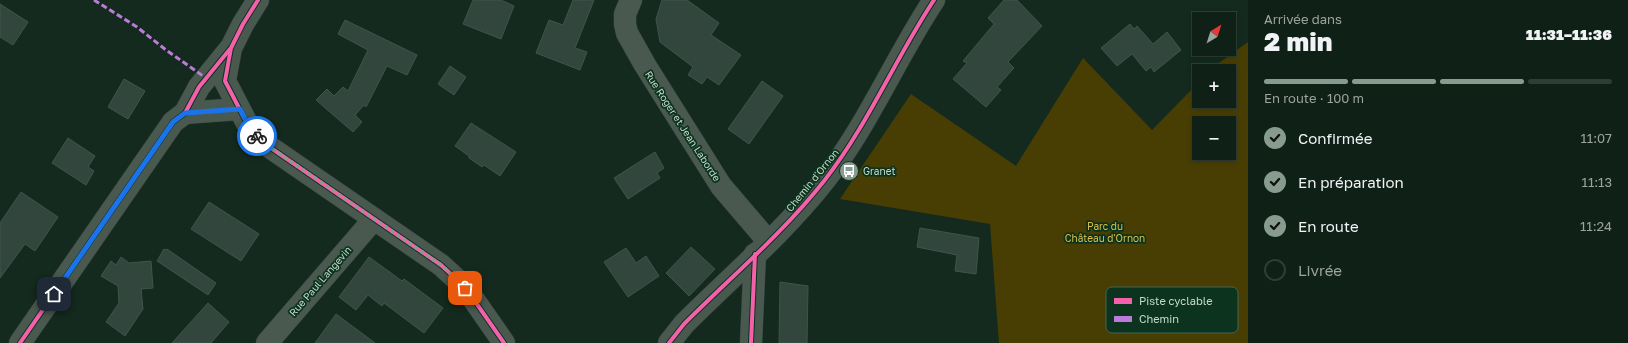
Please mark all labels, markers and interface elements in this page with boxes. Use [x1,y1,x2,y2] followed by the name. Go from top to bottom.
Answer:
[1264,11,1342,27] text: Arrivée dans
[1192,12,1236,56] north arrow
[1192,12,1236,160] map controls
[1526,25,1612,43] text: 11:31–11:36
[1264,26,1332,57] text: 2 min
[1192,64,1236,108] button: +
[643,69,723,184] street label: Rue Roger et Jean Laborde
[1264,90,1364,106] text: En route · 100 m
[237,116,277,156] courier
[1192,116,1236,160] button: −
[246,125,268,147] icon: bike
[1264,127,1286,149] icon: check
[1298,129,1372,147] text: Confirmée
[1581,130,1612,146] text: 11:07
[783,146,841,214] street label: Chemin d'Ornon
[838,160,860,182] bus stop icon: Granet
[863,165,895,177] place label: Granet
[1264,171,1286,193] icon: check
[1298,173,1404,191] text: En préparation
[1582,174,1612,190] text: 11:13
[1264,215,1286,237] icon: check
[1298,217,1359,235] text: En route
[1580,218,1612,234] text: 11:24
[1065,220,1145,244] park label: Parc du Château d'Ornon
[286,244,354,318] street label: Rue Paul Langevin
[1298,261,1342,279] text: Livrée
[448,271,482,305] pin
[37,277,71,311] pin
[454,277,476,299] icon: bag
[43,283,65,305] icon: home
[1106,287,1238,333] legend
[1139,294,1213,307] text: Piste cyclable
[1139,312,1179,325] text: Chemin

